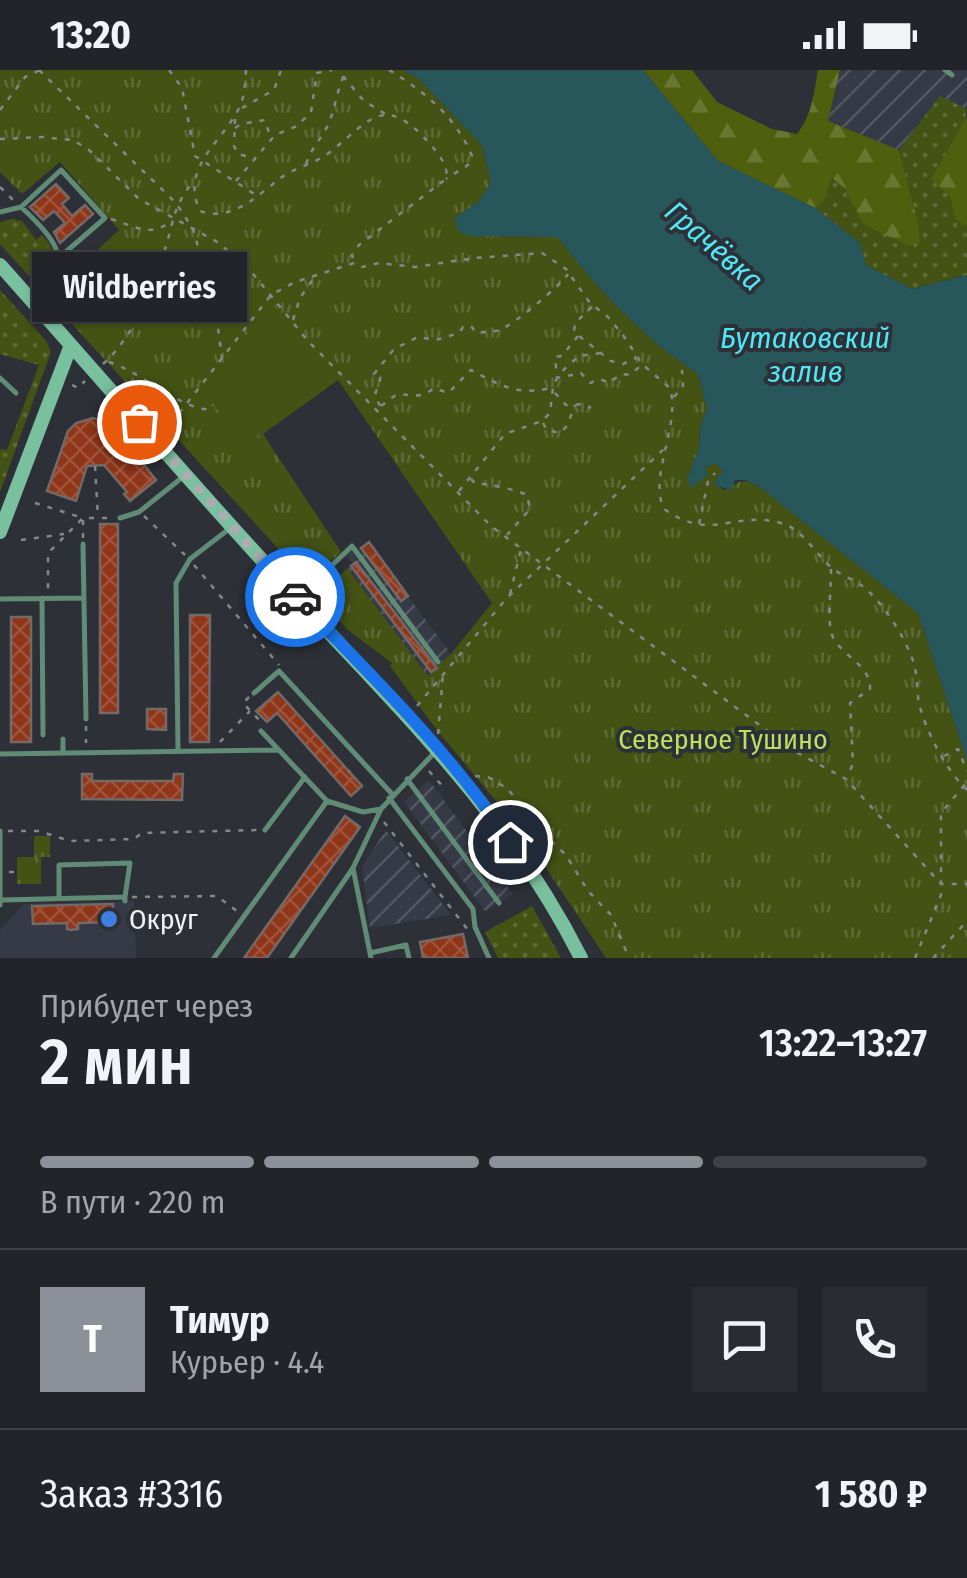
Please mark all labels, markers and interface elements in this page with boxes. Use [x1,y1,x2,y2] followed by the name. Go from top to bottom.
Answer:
[50,12,131,58] text: 13:20
[658,194,770,298] water label: Грачёвка
[32,252,246,322] callout: Wildberries
[63,268,216,306] text: Wildberries
[720,320,890,390] water label: Бутаковский залив
[97,380,182,465] pin
[112,395,167,450] icon: bag
[245,547,345,647] courier
[268,570,323,625] icon: car
[618,723,828,756] park label: Северное Тушино
[468,800,553,885] pin
[483,815,538,870] icon: home
[129,903,198,936] place label: Округ
[98,908,120,930] marker: Округ
[40,987,253,1025] text: Прибудет через
[759,1020,927,1066] text: 13:22–13:27
[40,1023,193,1101] text: 2 мин
[40,1183,225,1221] text: В пути · 220 m
[692,1287,797,1392] button: chat
[822,1287,927,1392] button: phone
[170,1297,270,1343] text: Тимур
[83,1316,102,1362] text: Т
[170,1343,324,1381] text: Курьер · 4.4
[40,1471,223,1517] text: Заказ #3316
[815,1471,927,1517] text: 1 580 ₽

